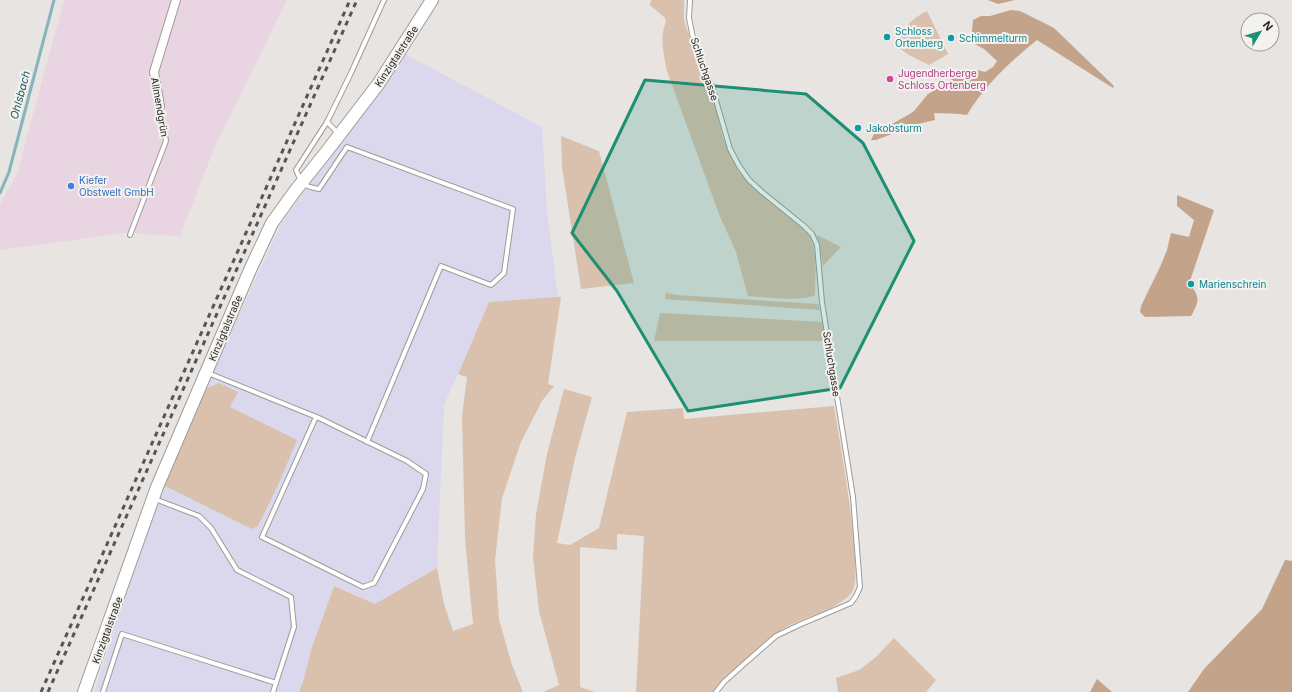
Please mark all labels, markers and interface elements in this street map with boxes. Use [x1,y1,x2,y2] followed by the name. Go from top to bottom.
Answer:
[1240,12,1280,52] north arrow
[1260,18,1276,33] text: N
[372,23,420,89] street label: Kinzigtalstraße
[895,25,943,49] place label: Schloss Ortenberg
[882,32,892,42] marker: Schloss Ortenberg
[959,32,1027,44] place label: Schimmelturm
[946,33,956,43] marker: Schimmelturm
[689,36,721,102] street label: Schluchgasse
[898,67,986,91] place label: Jugendherberge Schloss Ortenberg
[7,69,33,121] water label: Ohlsbach
[885,74,895,84] marker: Jugendherberge Schloss Ortenberg
[149,76,171,138] street label: Allmendgrün
[866,122,922,134] place label: Jakobsturm
[853,123,863,133] marker: Jakobsturm
[79,174,154,198] place label: Kiefer Obstwelt GmbH
[66,181,76,191] marker: Kiefer Obstwelt GmbH
[1199,278,1266,290] place label: Marienschrein
[1186,279,1196,289] marker: Marienschrein
[206,293,244,363] street label: Kinzigtalstraße
[821,330,843,398] street label: Schluchgasse
[89,595,125,665] street label: Kinzigtalstraße

